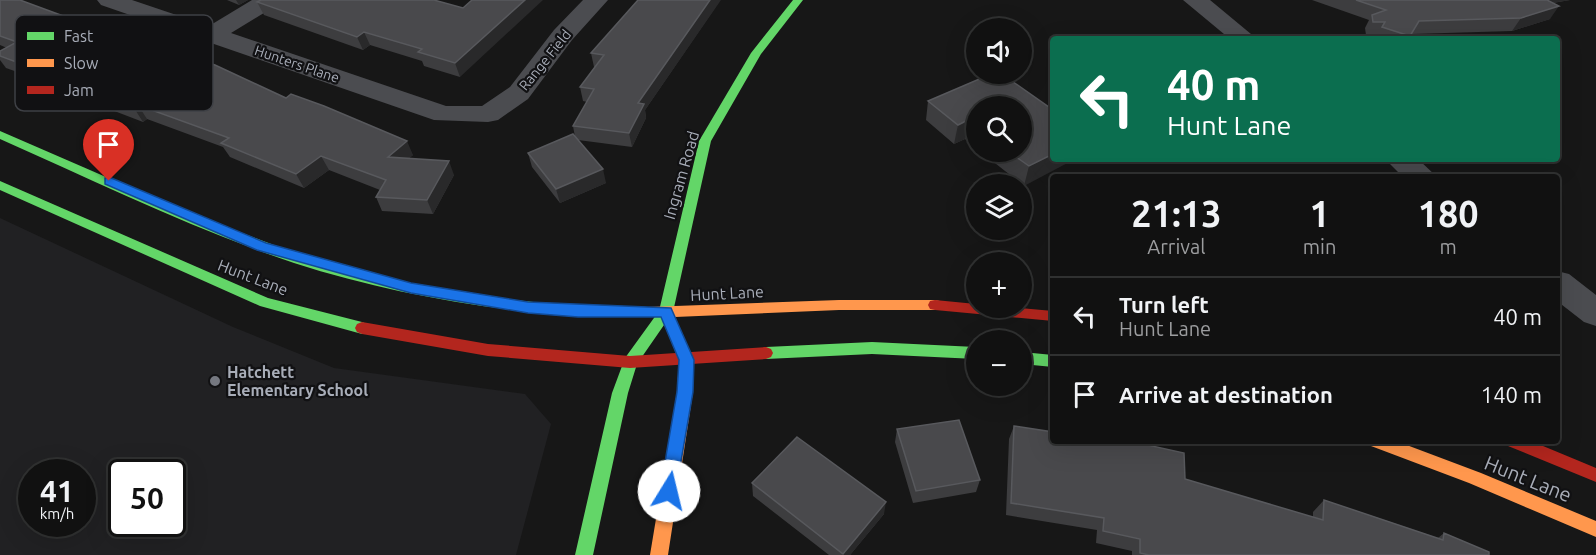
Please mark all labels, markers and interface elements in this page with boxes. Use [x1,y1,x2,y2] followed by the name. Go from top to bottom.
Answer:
[15,15,213,111] legend
[966,18,1032,396] map controls
[966,18,1032,84] button: sound
[64,27,94,45] text: Fast
[516,27,574,93] street label: Range Field
[253,42,341,86] street label: Hunters Plane
[64,54,99,72] text: Slow
[1068,60,1146,138] icon: left
[1167,61,1261,108] text: 40 m
[64,81,94,99] text: Jam
[966,96,1032,162] button: search
[1167,110,1291,140] text: Hunt Lane
[83,119,134,181] pin
[92,128,125,161] icon: arrive
[660,129,702,221] street label: Ingram Road
[966,174,1032,240] button: layers
[1131,193,1221,234] text: 21:13
[1309,193,1330,234] text: 1
[1418,193,1479,234] text: 180
[1147,235,1206,258] text: Arrival
[1303,235,1336,258] text: min
[1440,235,1457,258] text: m
[966,252,1032,318] button: +
[215,255,291,299] street label: Hunt Lane
[690,282,764,304] street label: Hunt Lane
[1119,292,1209,317] text: Turn left
[1068,300,1101,333] icon: left
[1493,304,1542,329] text: 40 m
[1119,317,1211,340] text: Hunt Lane
[966,330,1032,396] button: −
[227,363,368,399] place label: Hatchett Elementary School
[208,374,222,388] marker: Hatchett Elementary School
[1068,378,1101,411] icon: arrive
[1119,382,1333,407] text: Arrive at destination
[1481,382,1542,407] text: 140 m
[1481,451,1575,506] street label: Hunt Lane
[108,459,186,537] speed limit sign: 50
[637,459,701,523] position arrow
[40,474,74,508] text: 41
[40,505,74,522] text: km/h

